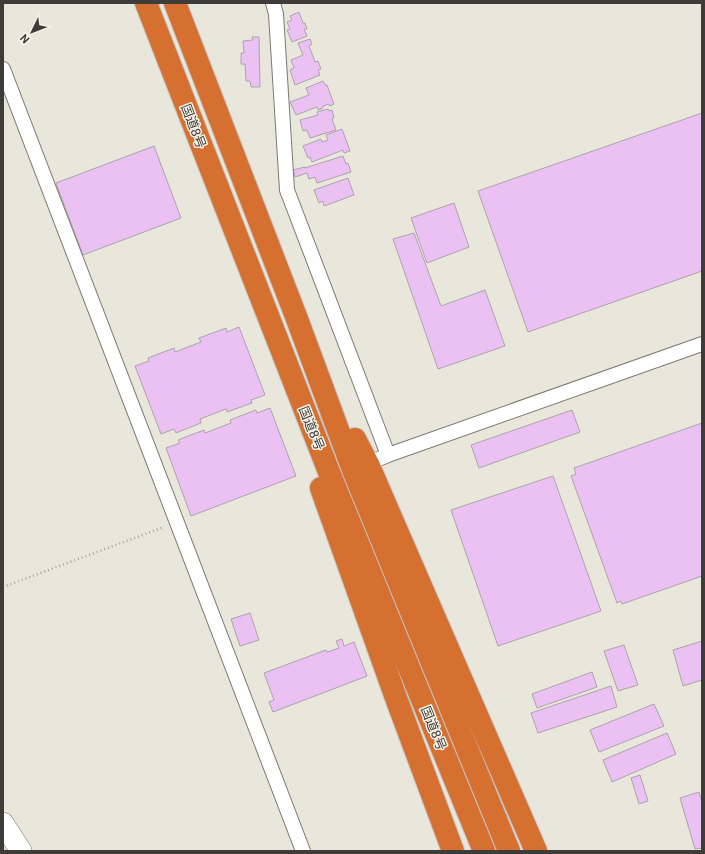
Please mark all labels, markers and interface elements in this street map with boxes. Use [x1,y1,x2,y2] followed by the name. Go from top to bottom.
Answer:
[12,12,52,52] north arrow
[17,31,32,46] text: N
[178,102,209,150] street label: 国道8号
[296,404,327,452] street label: 国道8号
[418,704,449,752] street label: 国道8号

